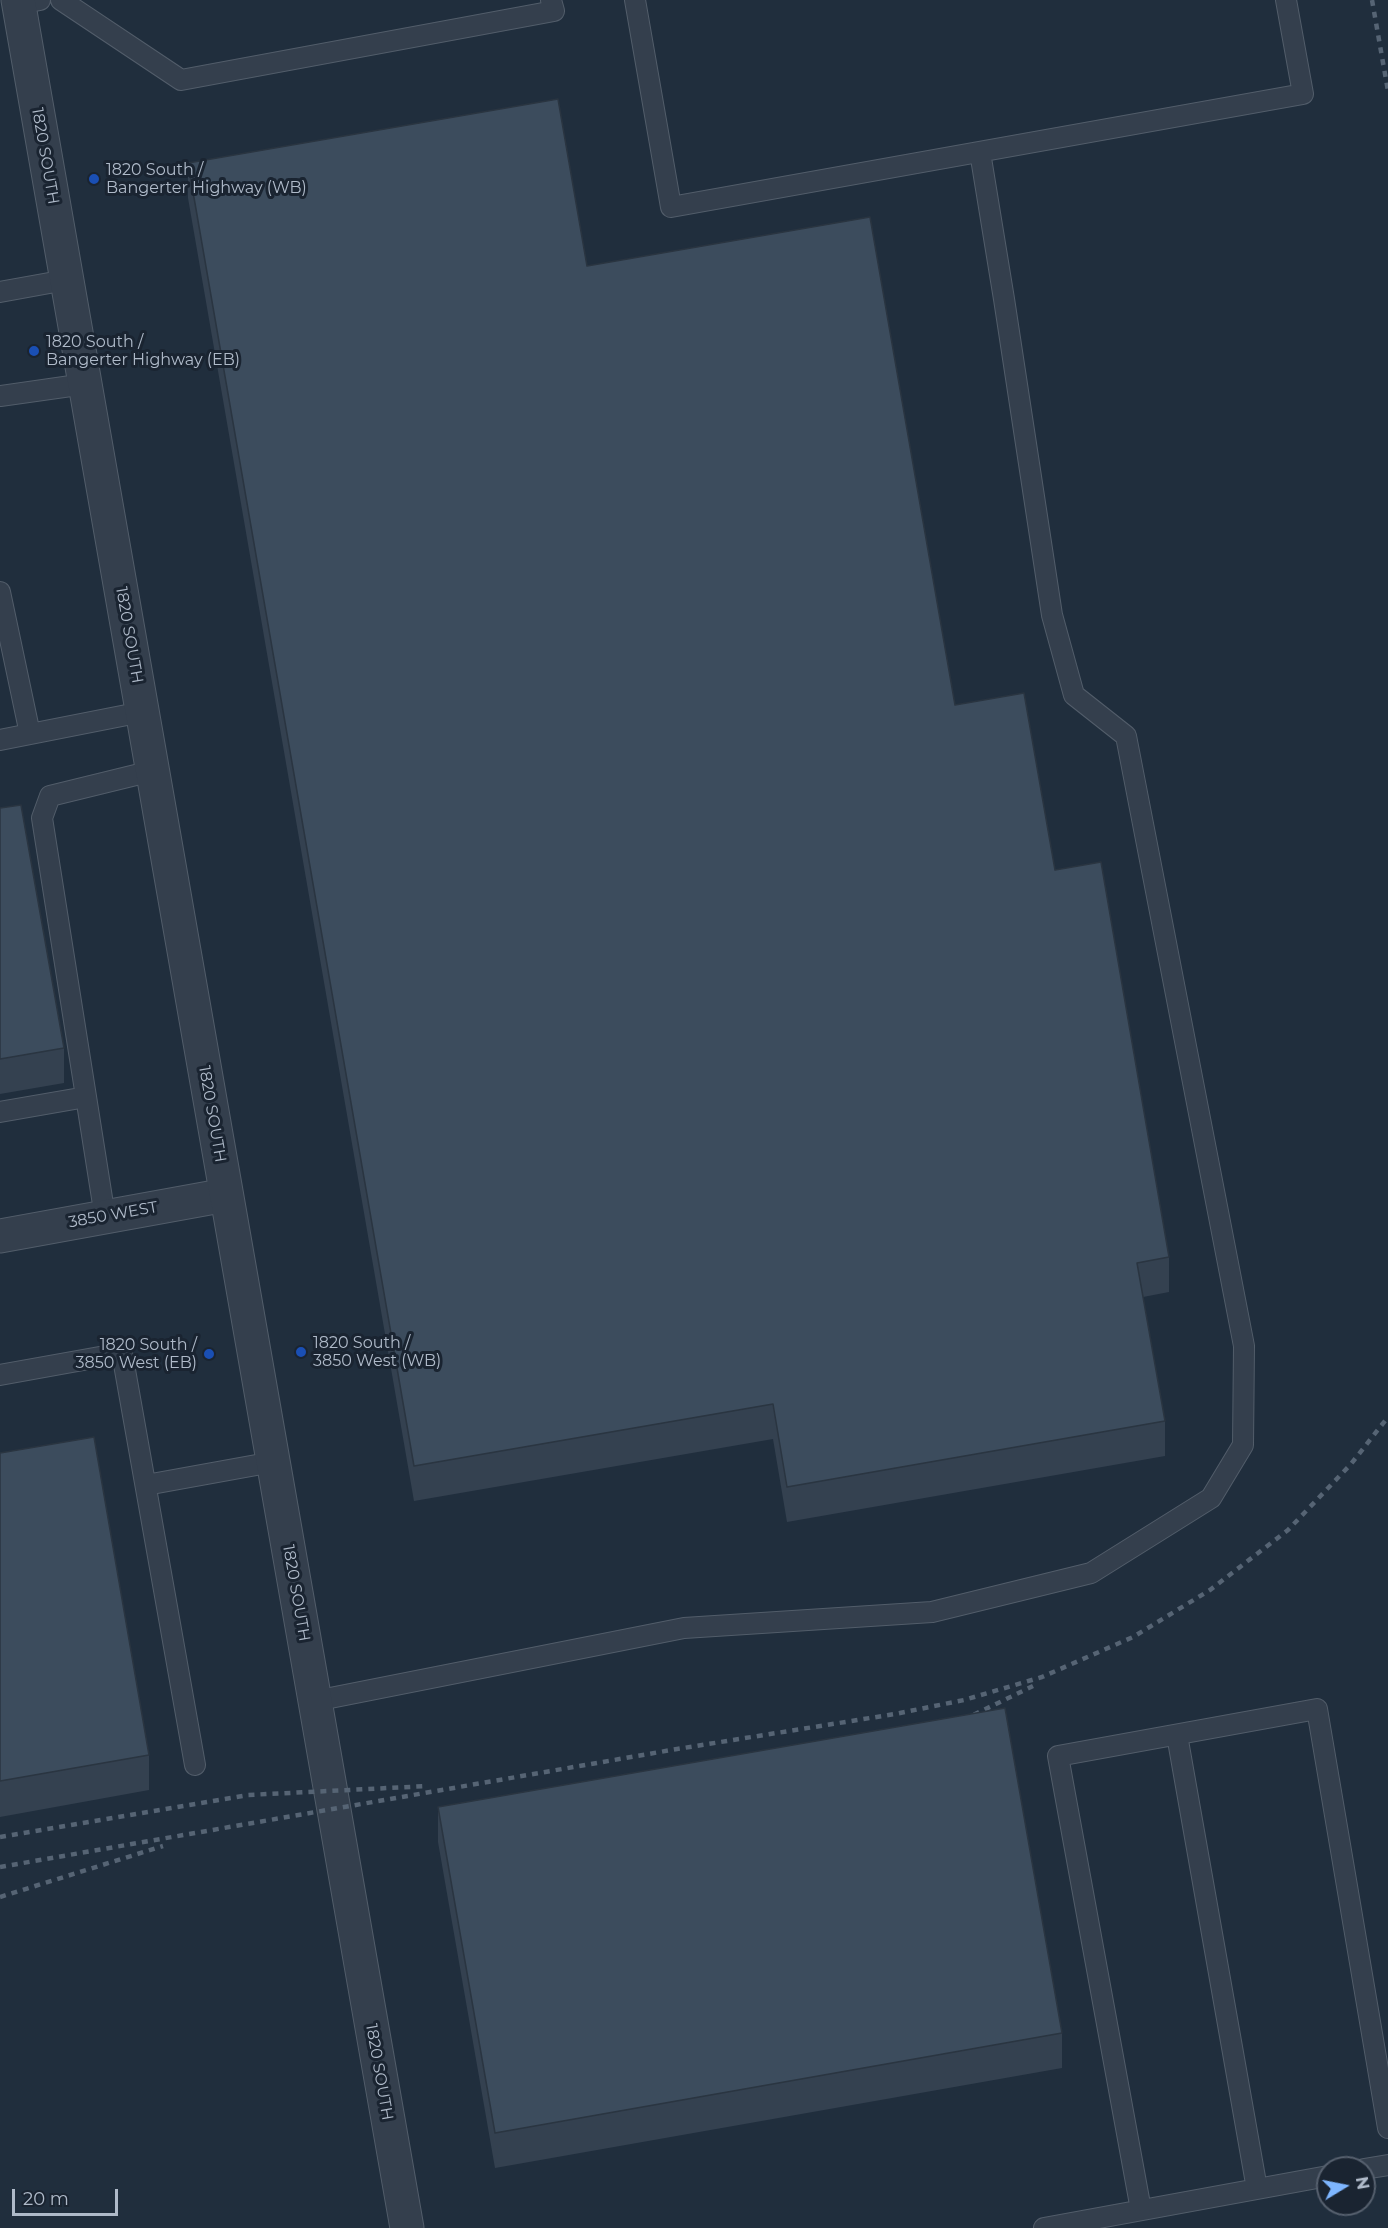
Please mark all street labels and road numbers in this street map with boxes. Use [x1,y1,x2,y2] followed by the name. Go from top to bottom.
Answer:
[27,106,63,206] street label: 1820 SOUTH
[111,585,147,685] street label: 1820 SOUTH
[194,1064,230,1164] street label: 1820 SOUTH
[67,1198,159,1232] street label: 3850 WEST
[278,1543,314,1643] street label: 1820 SOUTH
[361,2022,397,2122] street label: 1820 SOUTH

